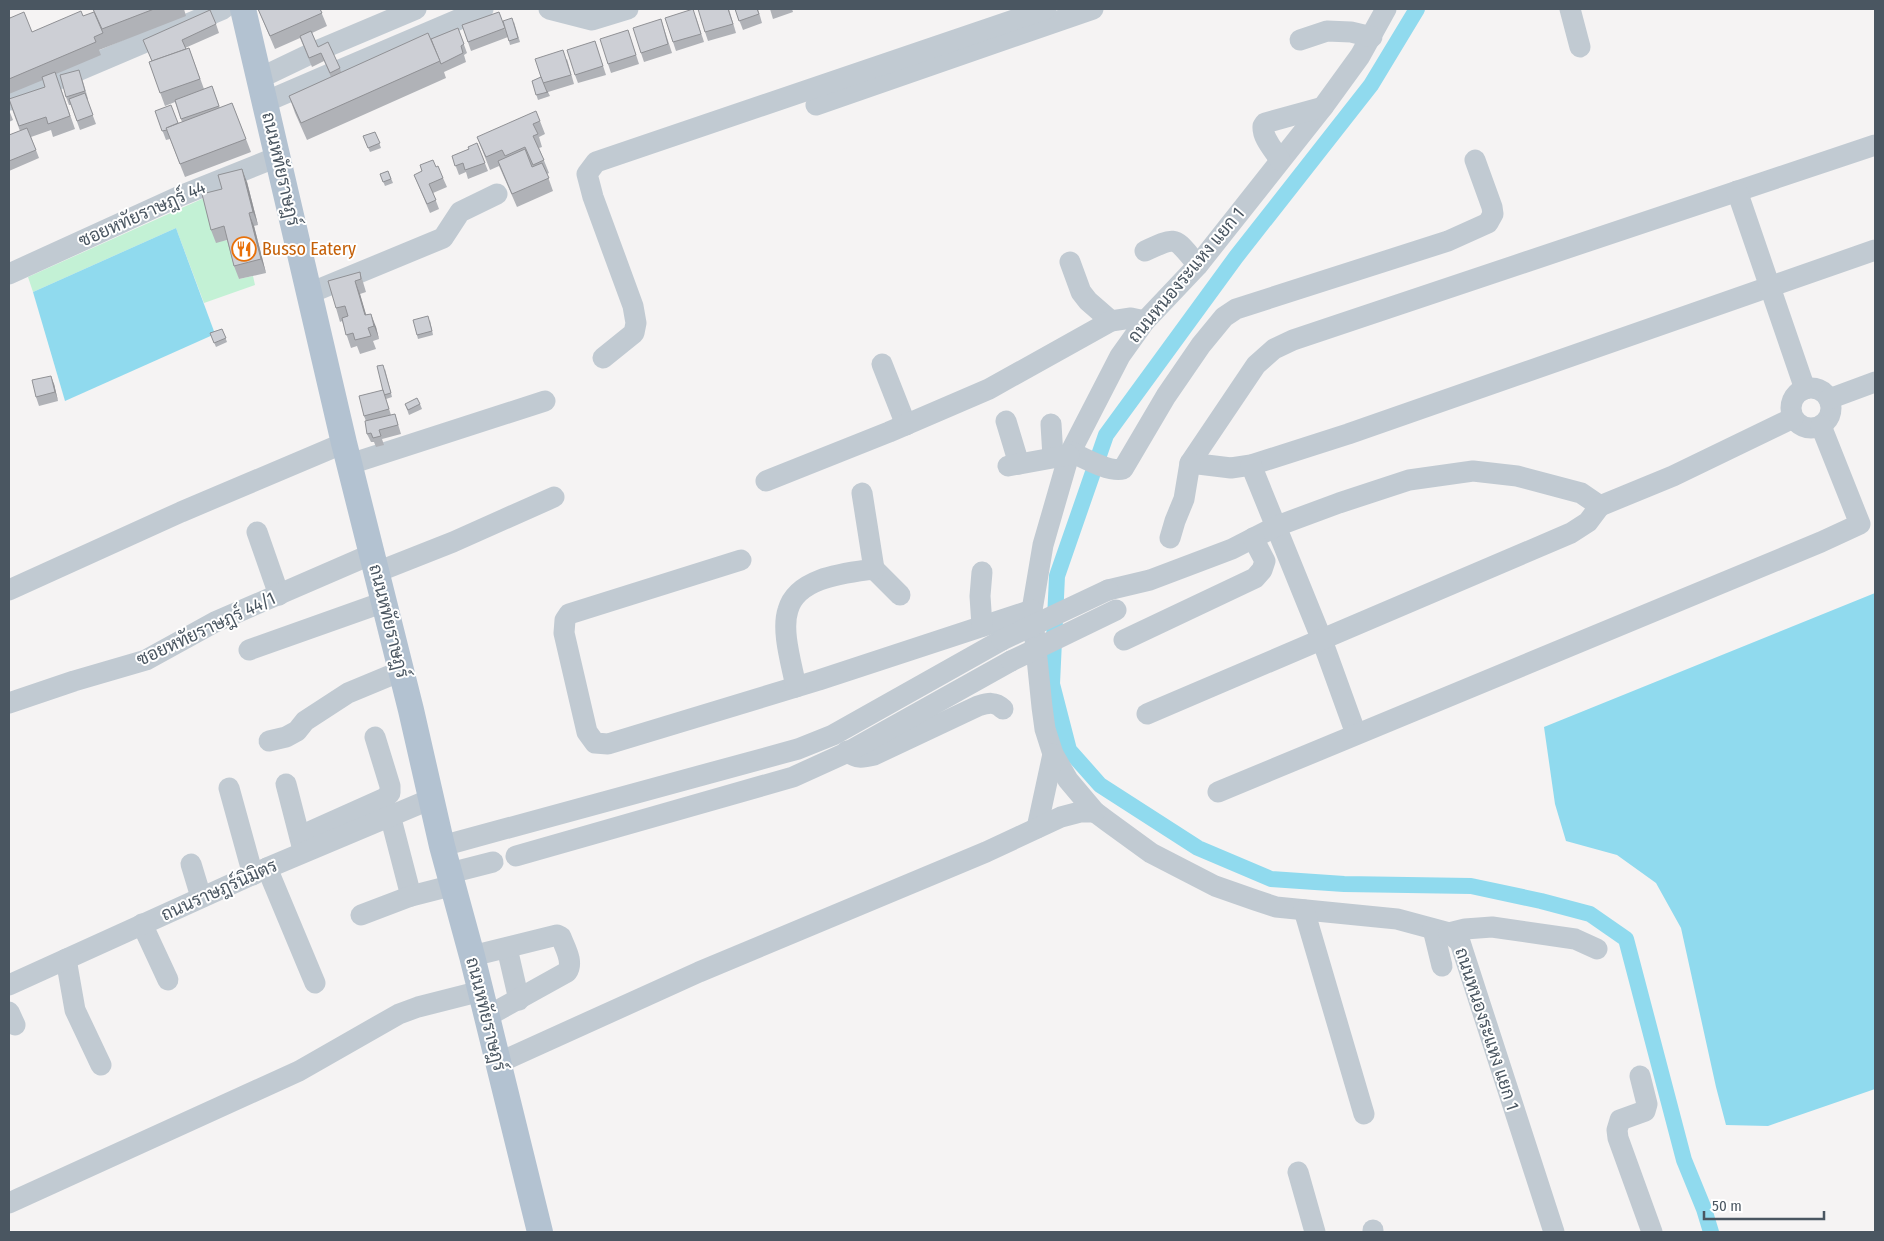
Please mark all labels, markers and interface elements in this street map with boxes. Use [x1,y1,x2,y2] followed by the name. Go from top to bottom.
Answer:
[256,109,307,229] street label: ถนนหทัยราษฎร์
[74,174,210,253] street label: ซอยหทัยราษฎร์ 44
[1123,203,1249,347] street label: ถนนหนองระแหง แยก 1
[231,236,257,262] restaurant icon: Busso Eatery
[262,238,356,260] place label: Busso Eatery
[363,561,416,681] street label: ถนนหทัยราษฎร์
[132,585,279,672] street label: ซอยหทัยราษฎร์ 44/1
[157,853,281,926] street label: ถนนราษฎร์นิมิตร
[1450,945,1524,1113] street label: ถนนหนองระแหง แยก 1
[460,954,513,1074] street label: ถนนหทัยราษฎร์
[1704,1188,1824,1220] scale bar
[1712,1197,1742,1215] text: 50 m

